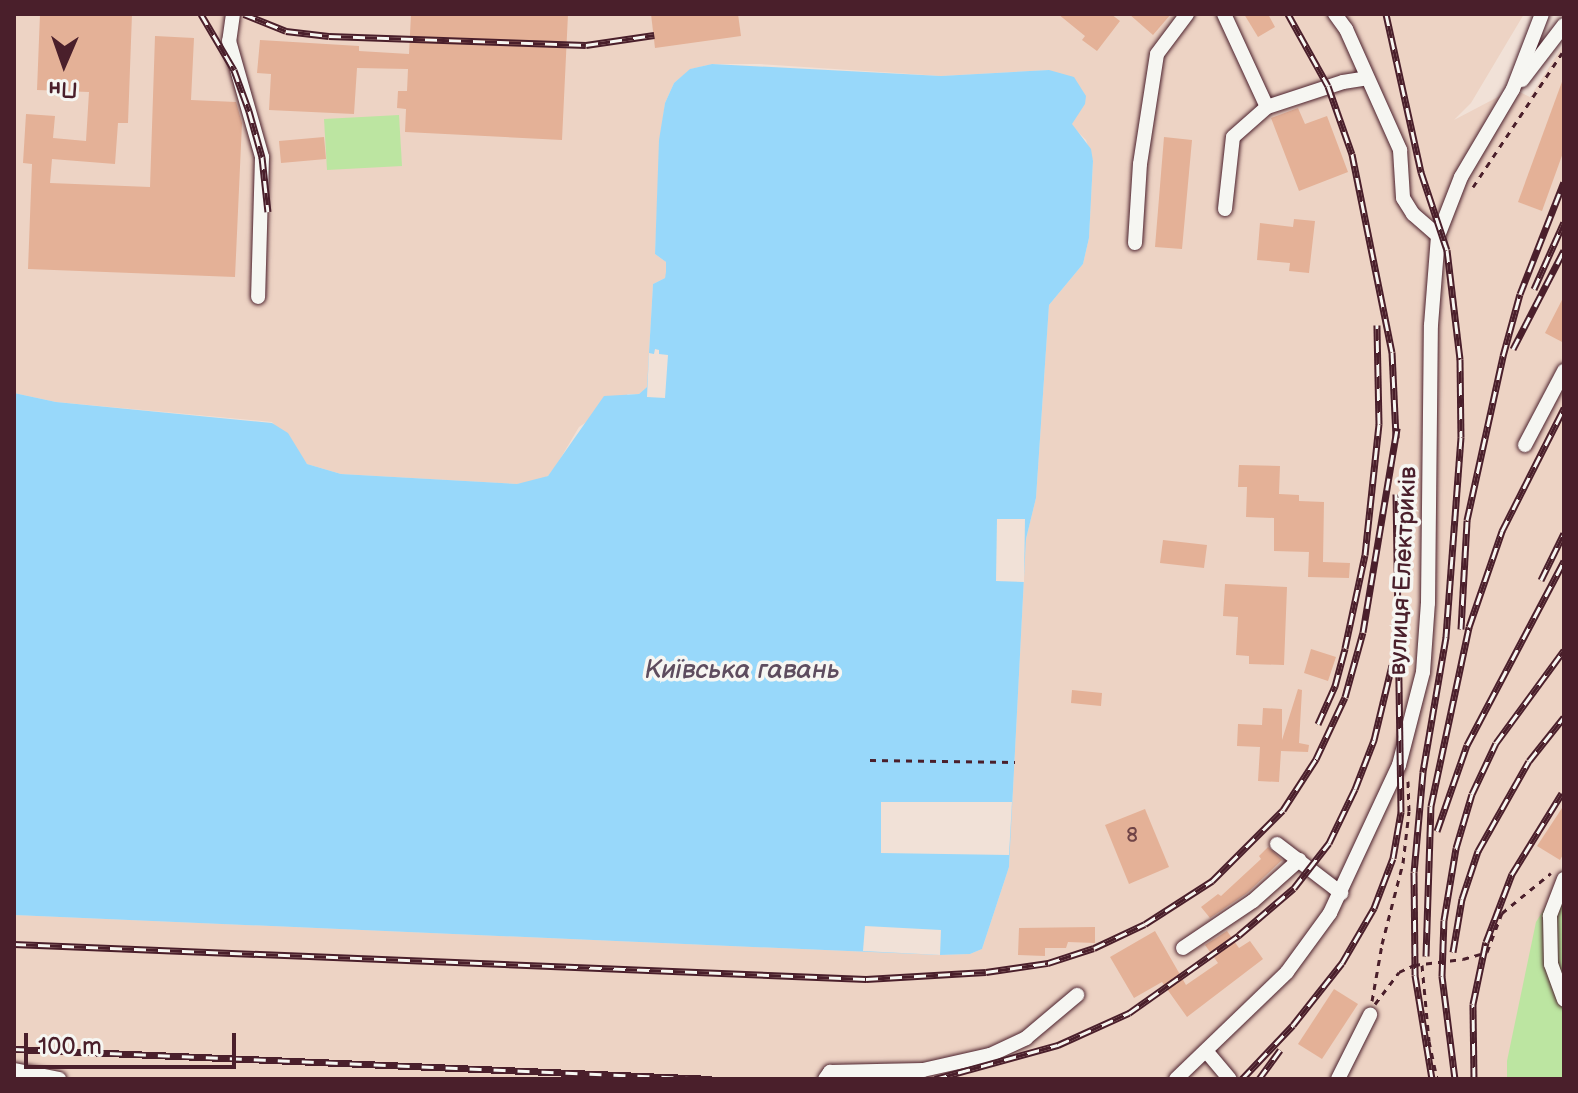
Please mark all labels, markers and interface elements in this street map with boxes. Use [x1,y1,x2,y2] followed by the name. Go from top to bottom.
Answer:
[24,24,104,104] north arrow
[48,74,78,102] text: Пн
[1383,466,1423,676] street label: вулиця Електриків
[644,655,840,687] water label: Київська гавань
[1126,824,1138,848] house number: 8
[28,1017,240,1067] scale bar
[38,1032,102,1061] text: 100 m

